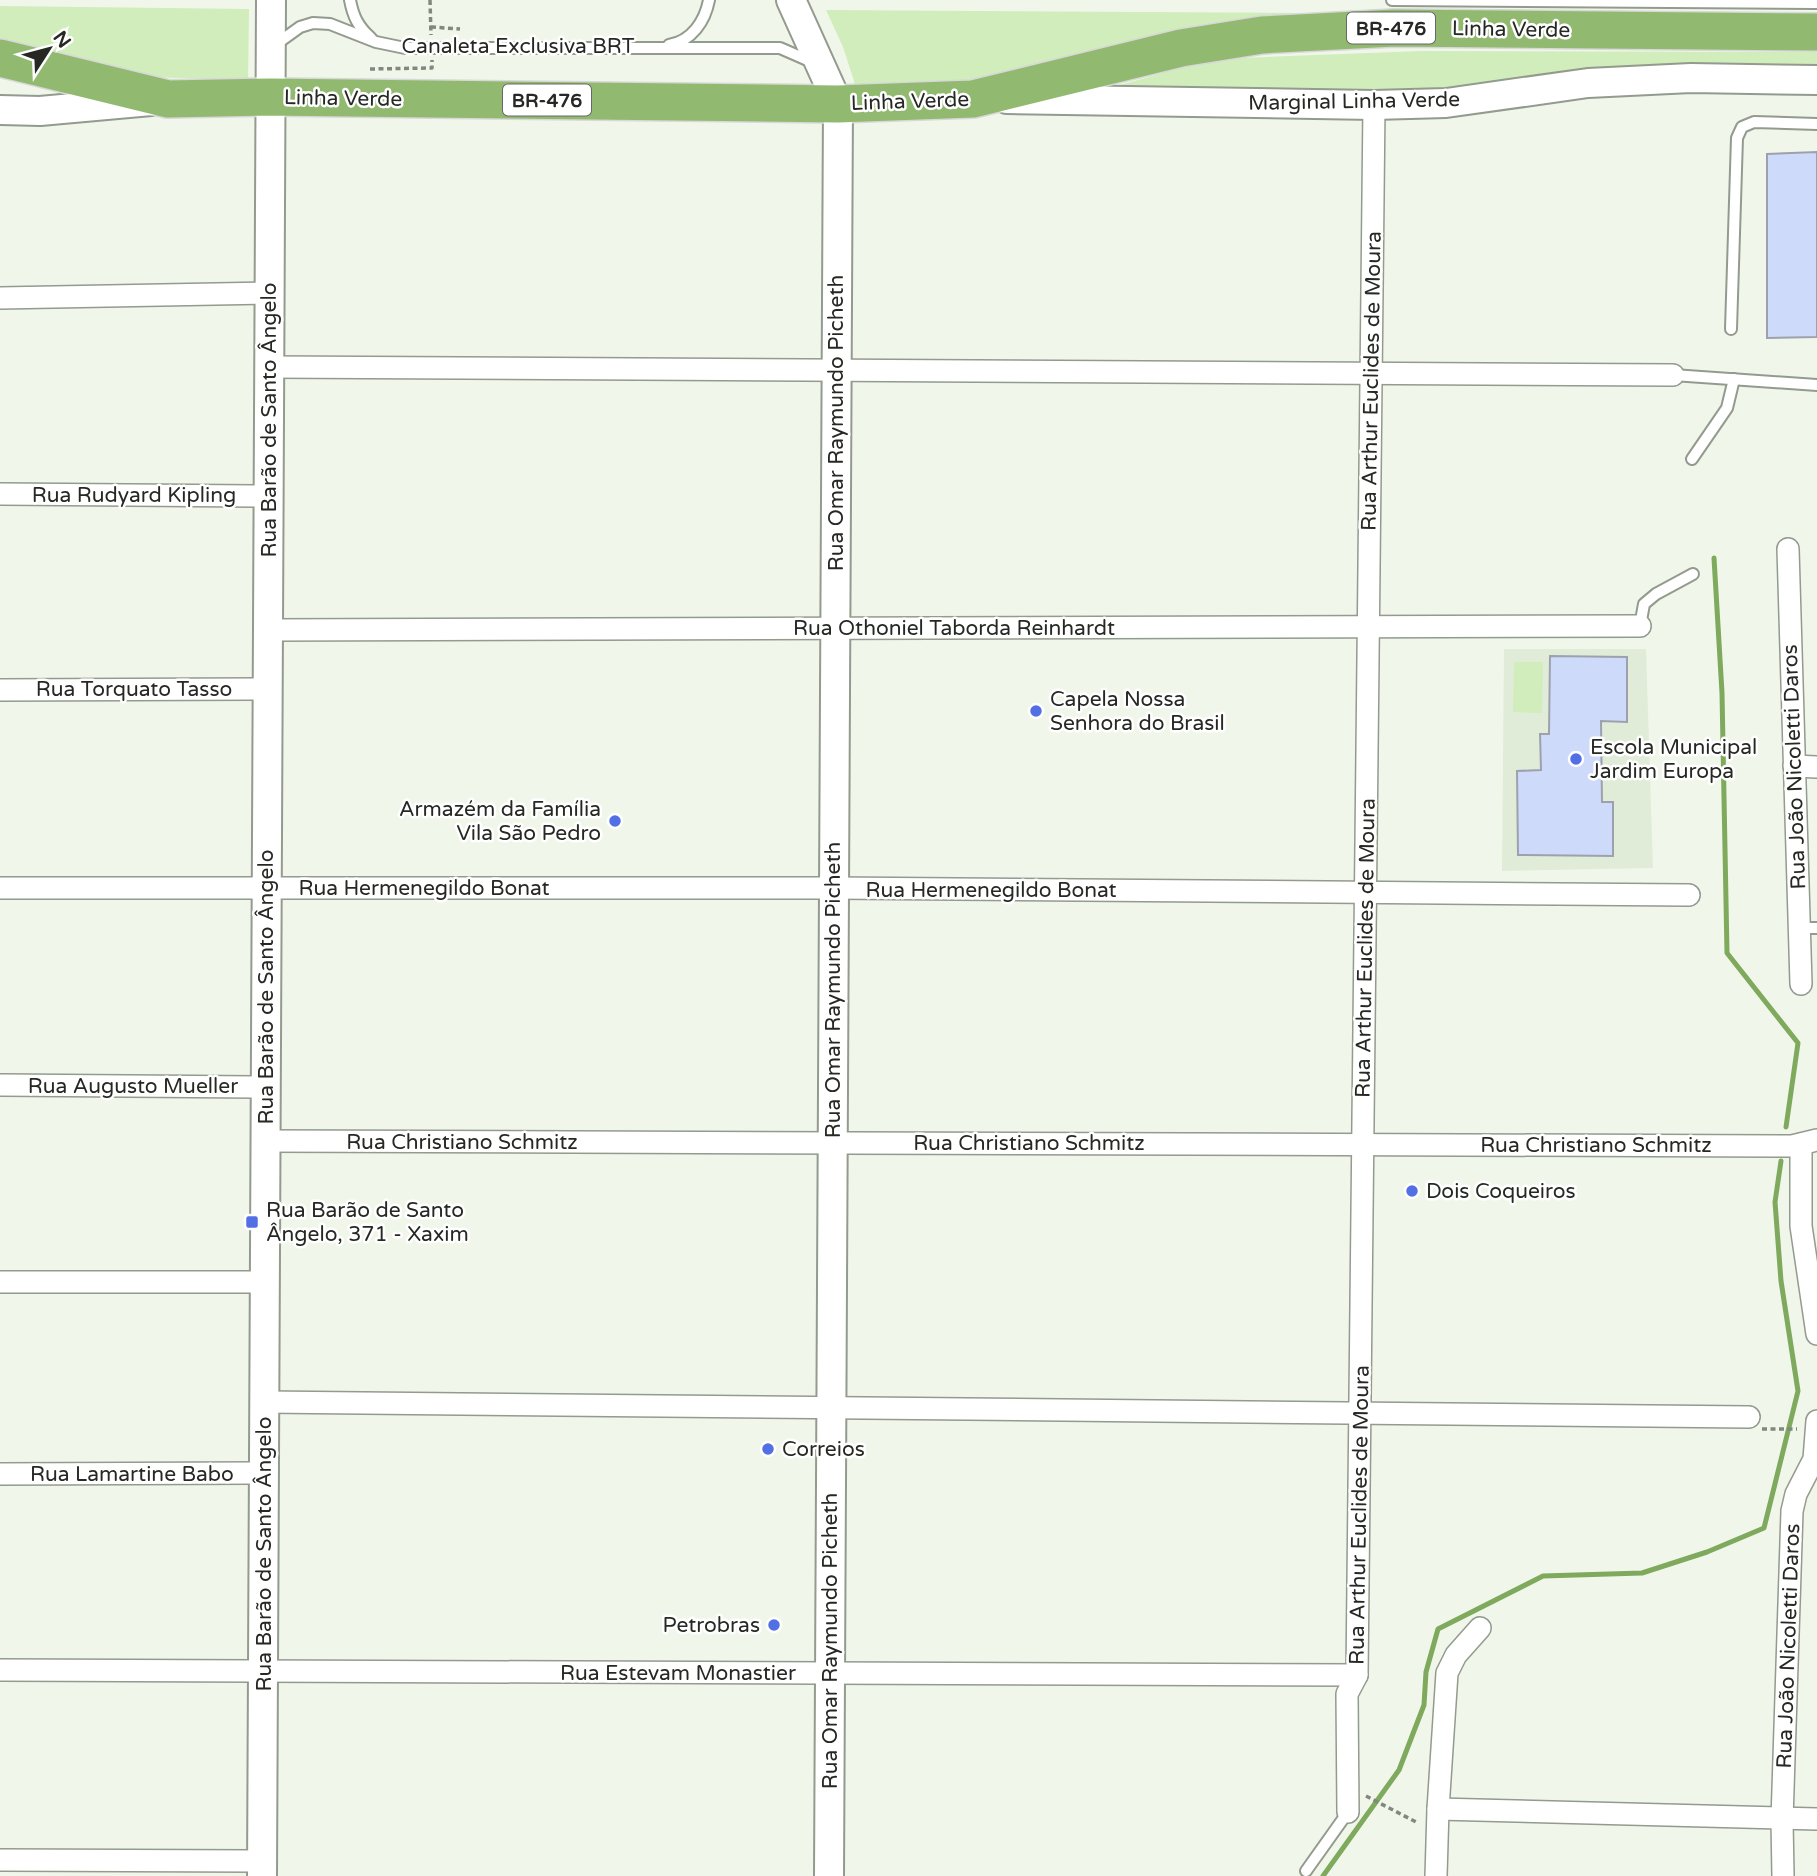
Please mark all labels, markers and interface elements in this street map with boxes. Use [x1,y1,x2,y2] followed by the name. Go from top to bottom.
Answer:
[1347,12,1435,44] road number: BR-476
[14,14,84,84] north arrow
[1452,16,1570,43] street label: Linha Verde
[49,27,75,52] text: N
[402,34,635,59] street label: Canaleta Exclusiva BRT
[284,85,402,112] street label: Linha Verde
[503,85,591,116] road number: BR-476
[850,87,970,116] street label: Linha Verde
[1248,87,1460,116] street label: Marginal Linha Verde
[1356,231,1387,531] street label: Rua Arthur Euclides de Moura
[824,275,849,571] street label: Rua Omar Raymundo Picheth
[257,283,282,557] street label: Rua Barão de Santo Ângelo
[32,483,236,508] street label: Rua Rudyard Kipling
[793,616,1115,641] street label: Rua Othoniel Taborda Reinhardt
[1778,644,1811,890] street label: Rua João Nicoletti Daros
[36,677,232,702] street label: Rua Torquato Tasso
[1050,687,1225,736] place label: Capela Nossa Senhora do Brasil
[1028,703,1044,719] marker: Capela Nossa Senhora do Brasil
[1590,735,1757,784] place label: Escola Municipal Jardim Europa
[1568,751,1584,767] marker: Escola Municipal Jardim Europa
[399,797,601,846] place label: Armazém da Família Vila São Pedro
[1350,798,1381,1098] street label: Rua Arthur Euclides de Moura
[607,813,623,829] marker: Armazém da Família Vila São Pedro
[821,842,846,1138] street label: Rua Omar Raymundo Picheth
[254,850,279,1124] street label: Rua Barão de Santo Ângelo
[298,876,550,901] street label: Rua Hermenegildo Bonat
[865,878,1117,903] street label: Rua Hermenegildo Bonat
[28,1074,238,1099] street label: Rua Augusto Mueller
[346,1130,578,1155] street label: Rua Christiano Schmitz
[913,1131,1145,1156] street label: Rua Christiano Schmitz
[1480,1133,1712,1158] street label: Rua Christiano Schmitz
[1426,1179,1576,1204] place label: Dois Coqueiros
[1404,1183,1420,1199] marker: Dois Coqueiros
[266,1198,469,1247] place label: Rua Barão de Santo Ângelo, 371 - Xaxim
[244,1214,260,1230] marker: Rua Barão de Santo Ângelo, 371 - Xaxim
[1344,1365,1375,1665] street label: Rua Arthur Euclides de Moura
[252,1417,277,1691] street label: Rua Barão de Santo Ângelo
[782,1437,865,1462] place label: Correios
[760,1441,776,1457] marker: Correios
[30,1462,234,1487] street label: Rua Lamartine Babo
[818,1493,843,1789] street label: Rua Omar Raymundo Picheth
[1772,1523,1805,1769] street label: Rua João Nicoletti Daros
[663,1613,760,1638] place label: Petrobras
[766,1617,782,1633] marker: Petrobras
[560,1661,796,1686] street label: Rua Estevam Monastier

